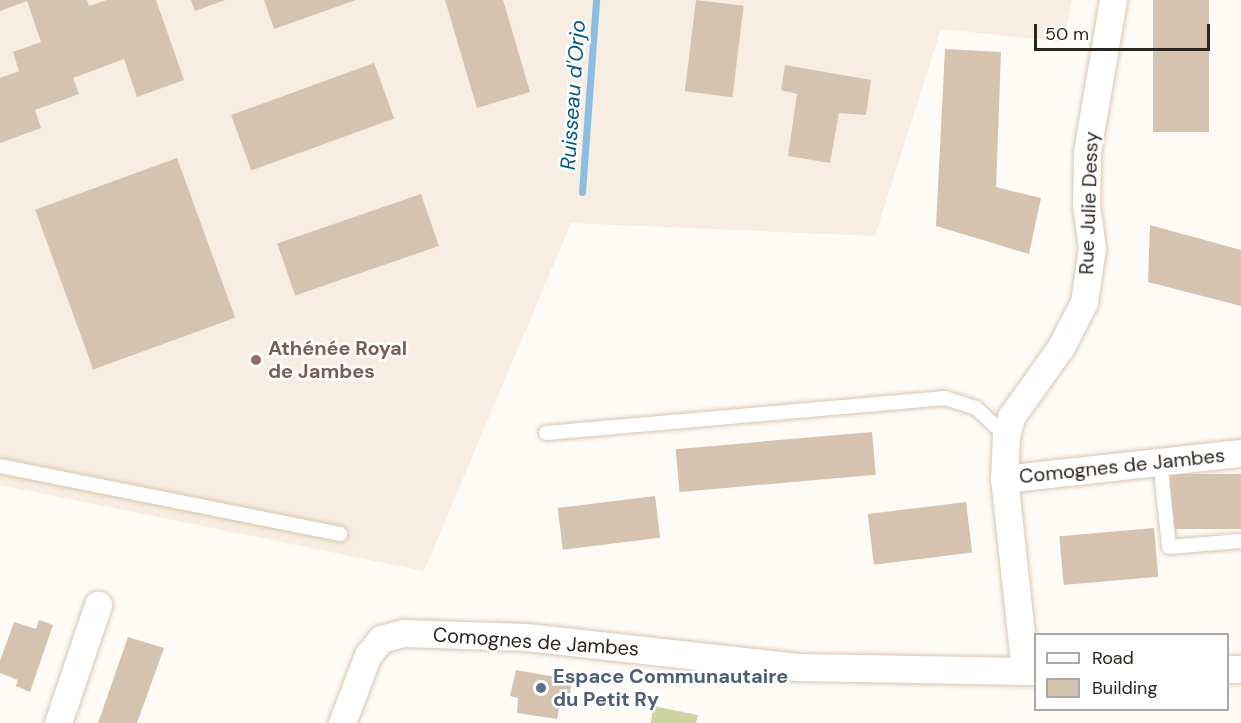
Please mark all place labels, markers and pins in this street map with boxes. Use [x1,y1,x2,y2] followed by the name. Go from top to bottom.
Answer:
[268,336,407,383] place label: Athénée Royal de Jambes
[249,353,263,367] marker: Athénée Royal de Jambes
[553,664,788,711] place label: Espace Communautaire du Petit Ry
[534,681,548,695] marker: Espace Communautaire du Petit Ry

